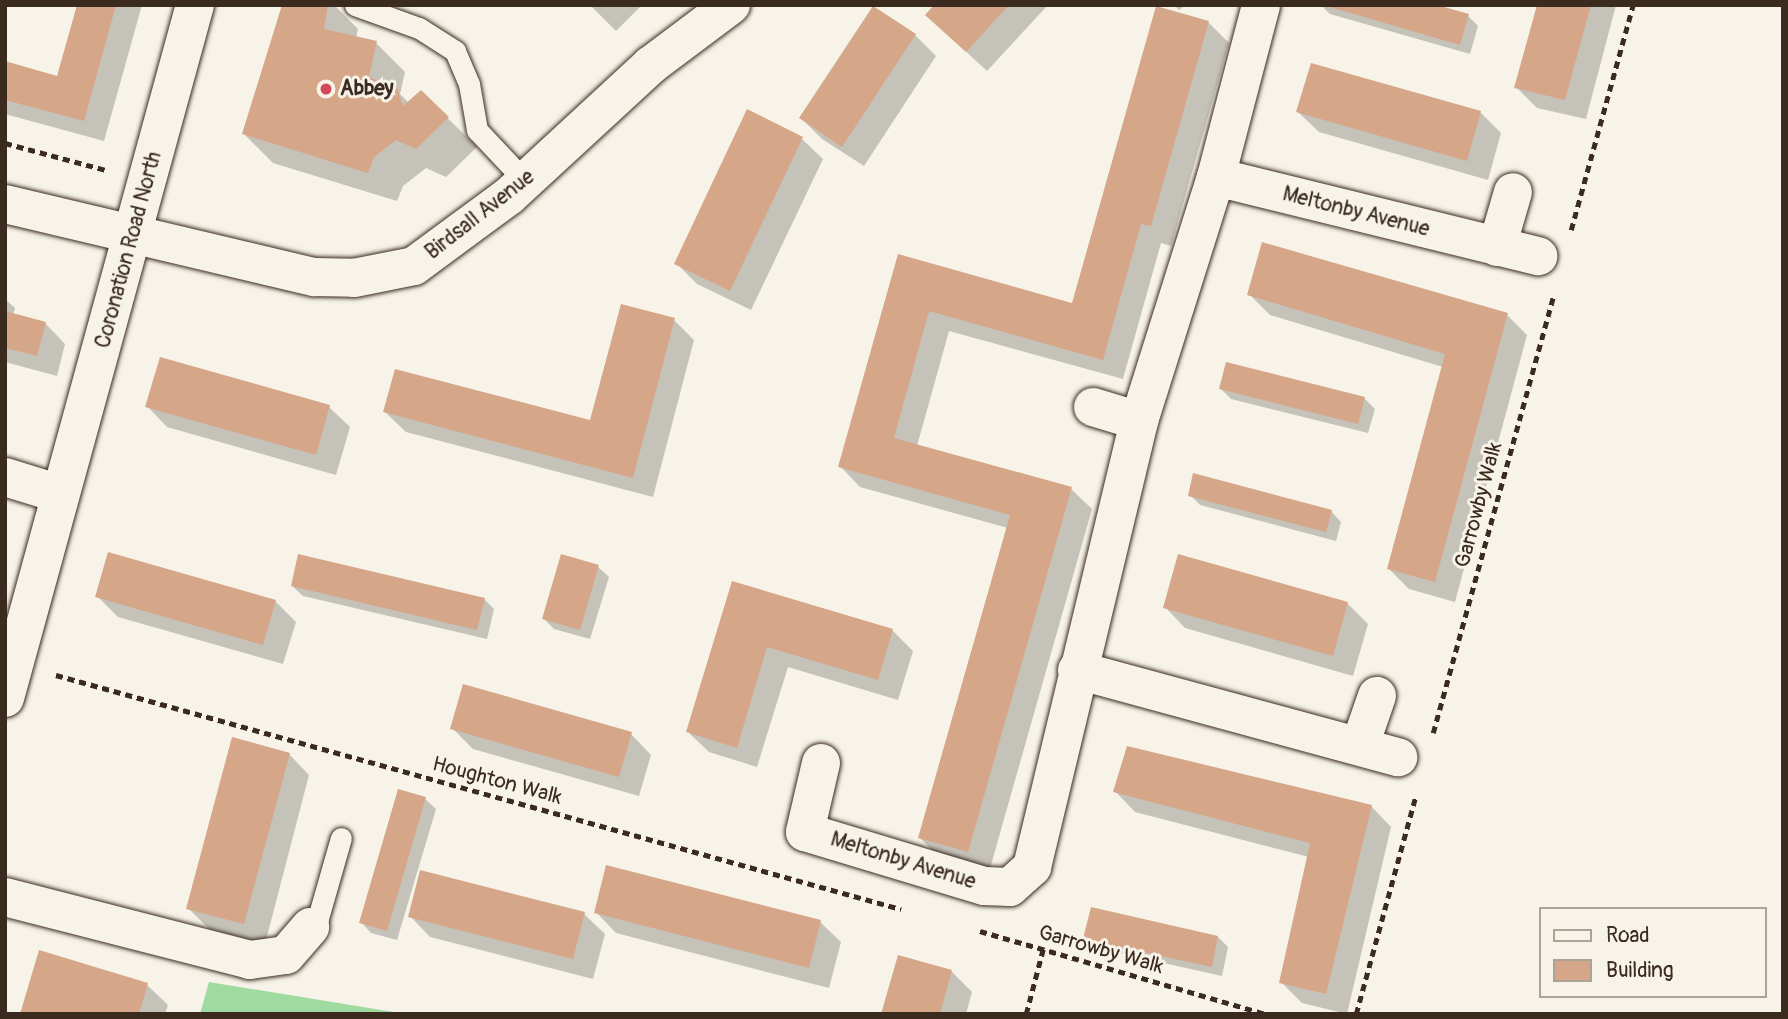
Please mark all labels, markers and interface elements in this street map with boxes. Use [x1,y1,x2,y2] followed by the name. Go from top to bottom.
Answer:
[340,76,394,102] place label: Abbey
[318,81,334,97] marker: Abbey
[91,149,167,351] street label: Coronation Road North
[421,165,539,265] street label: Birdsall Avenue
[1280,182,1432,242] street label: Meltonby Avenue
[1450,440,1508,570] street label: Garrowby Walk
[429,752,565,810] street label: Houghton Walk
[827,827,979,895] street label: Meltonby Avenue
[1540,907,1767,998] legend
[1036,920,1166,980] street label: Garrowby Walk
[1606,922,1650,949] text: Road
[1606,957,1673,984] text: Building

